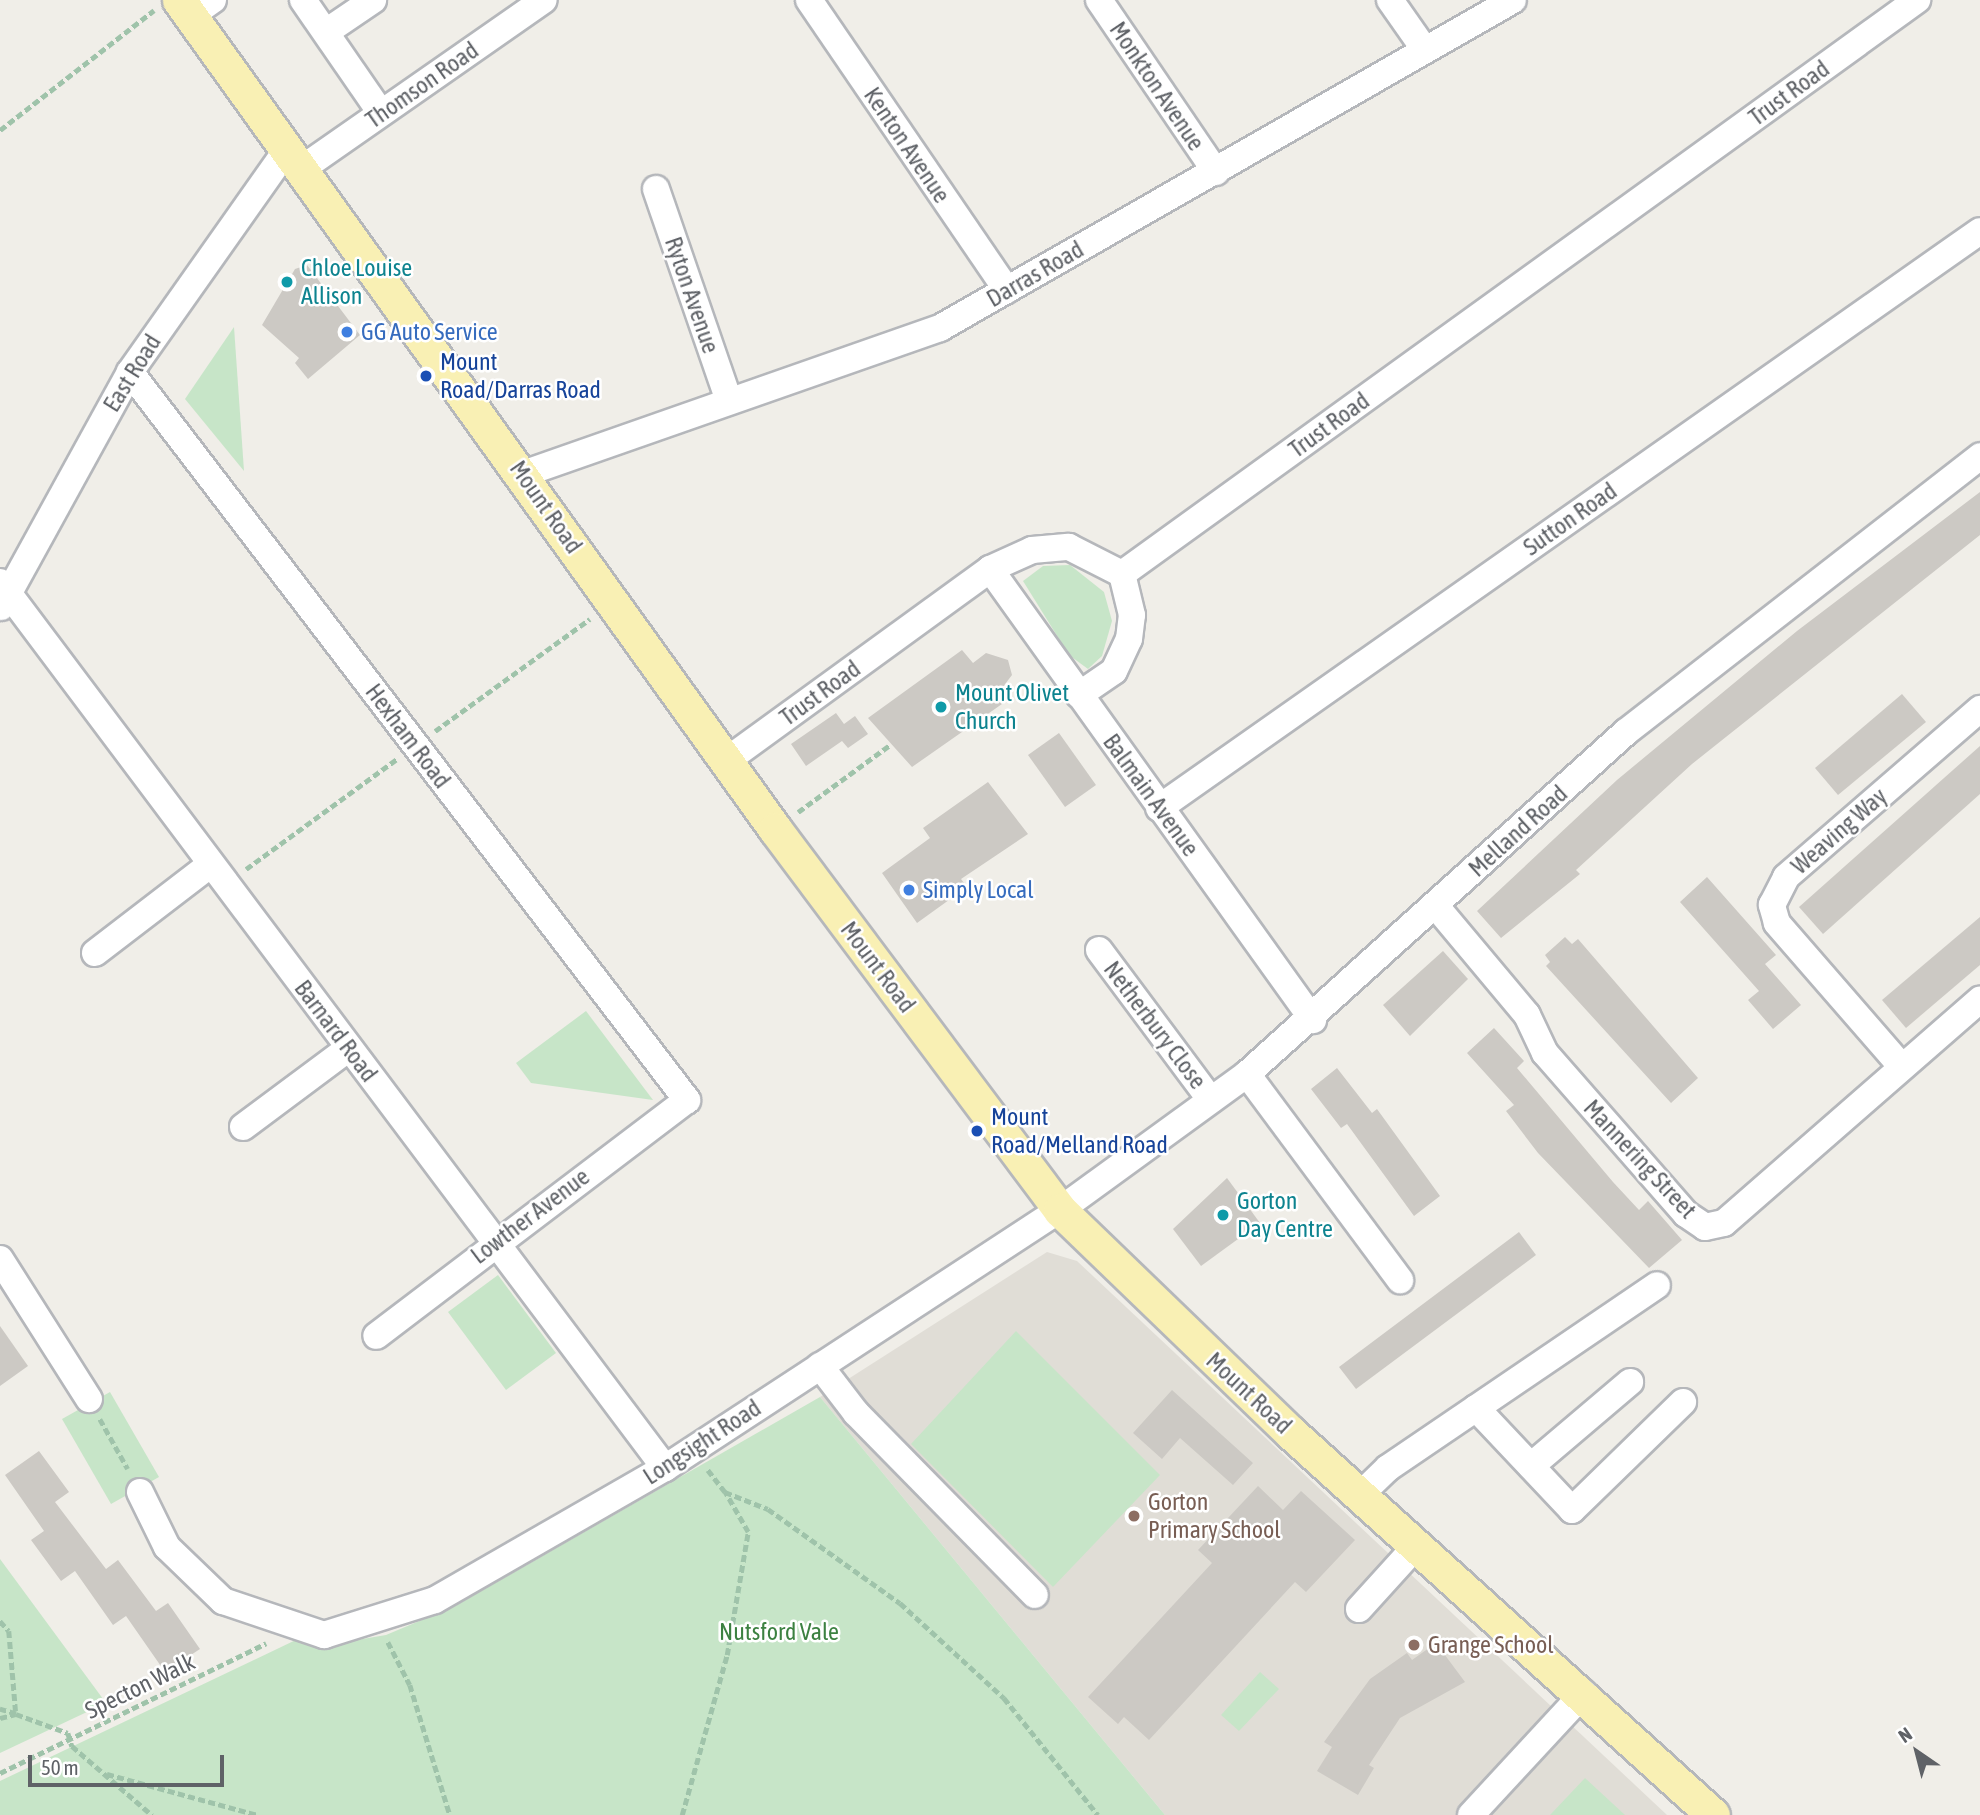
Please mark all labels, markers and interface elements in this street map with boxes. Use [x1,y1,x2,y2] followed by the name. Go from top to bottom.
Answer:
[1103,16,1211,156] street label: Monkton Avenue
[360,36,484,134] street label: Thomson Road
[1743,54,1835,132] street label: Trust Road
[858,82,956,208] street label: Kenton Avenue
[659,233,725,357] street label: Ryton Avenue
[981,235,1089,313] street label: Darras Road
[301,254,412,310] place label: Chloe Louise Allison
[279,274,295,290] marker: Chloe Louise Allison
[361,318,498,346] place label: GG Auto Service
[339,324,355,340] marker: GG Auto Service
[97,329,167,417] street label: East Road
[440,348,601,404] place label: Mount Road/Darras Road
[418,368,434,384] marker: Mount Road/Darras Road
[1283,386,1375,464] street label: Trust Road
[504,455,588,559] street label: Mount Road
[1518,476,1622,562] street label: Sutton Road
[774,654,866,732] street label: Trust Road
[359,678,457,794] street label: Hexham Road
[955,679,1069,735] place label: Mount Olivet Church
[933,699,949,715] marker: Mount Olivet Church
[1097,728,1205,862] street label: Balmain Avenue
[1463,779,1573,883] street label: Melland Road
[1785,782,1893,880] street label: Weaving Way
[923,876,1034,904] place label: Simply Local
[901,882,917,898] marker: Simply Local
[834,916,922,1018] street label: Mount Road
[1098,955,1212,1095] street label: Netherbury Close
[288,974,384,1088] street label: Barnard Road
[1578,1094,1702,1224] street label: Mannering Street
[991,1103,1168,1159] place label: Mount Road/Melland Road
[969,1123,985,1139] marker: Mount Road/Melland Road
[465,1162,595,1270] street label: Lowther Avenue
[1237,1187,1333,1243] place label: Gorton Day Centre
[1215,1207,1231,1223] marker: Gorton Day Centre
[1200,1346,1298,1440] street label: Mount Road
[638,1393,766,1491] street label: Longsight Road
[1148,1488,1281,1544] place label: Gorton Primary School
[1126,1508,1142,1524] marker: Gorton Primary School
[719,1618,839,1646] park label: Nutsford Vale
[1428,1631,1554,1659] place label: Grange School
[1406,1637,1422,1653] marker: Grange School
[80,1647,200,1725] street label: Specton Walk
[1882,1717,1952,1787] north arrow
[1894,1723,1916,1747] text: N
[32,1742,228,1786] scale bar
[41,1755,79,1779] text: 50 m

